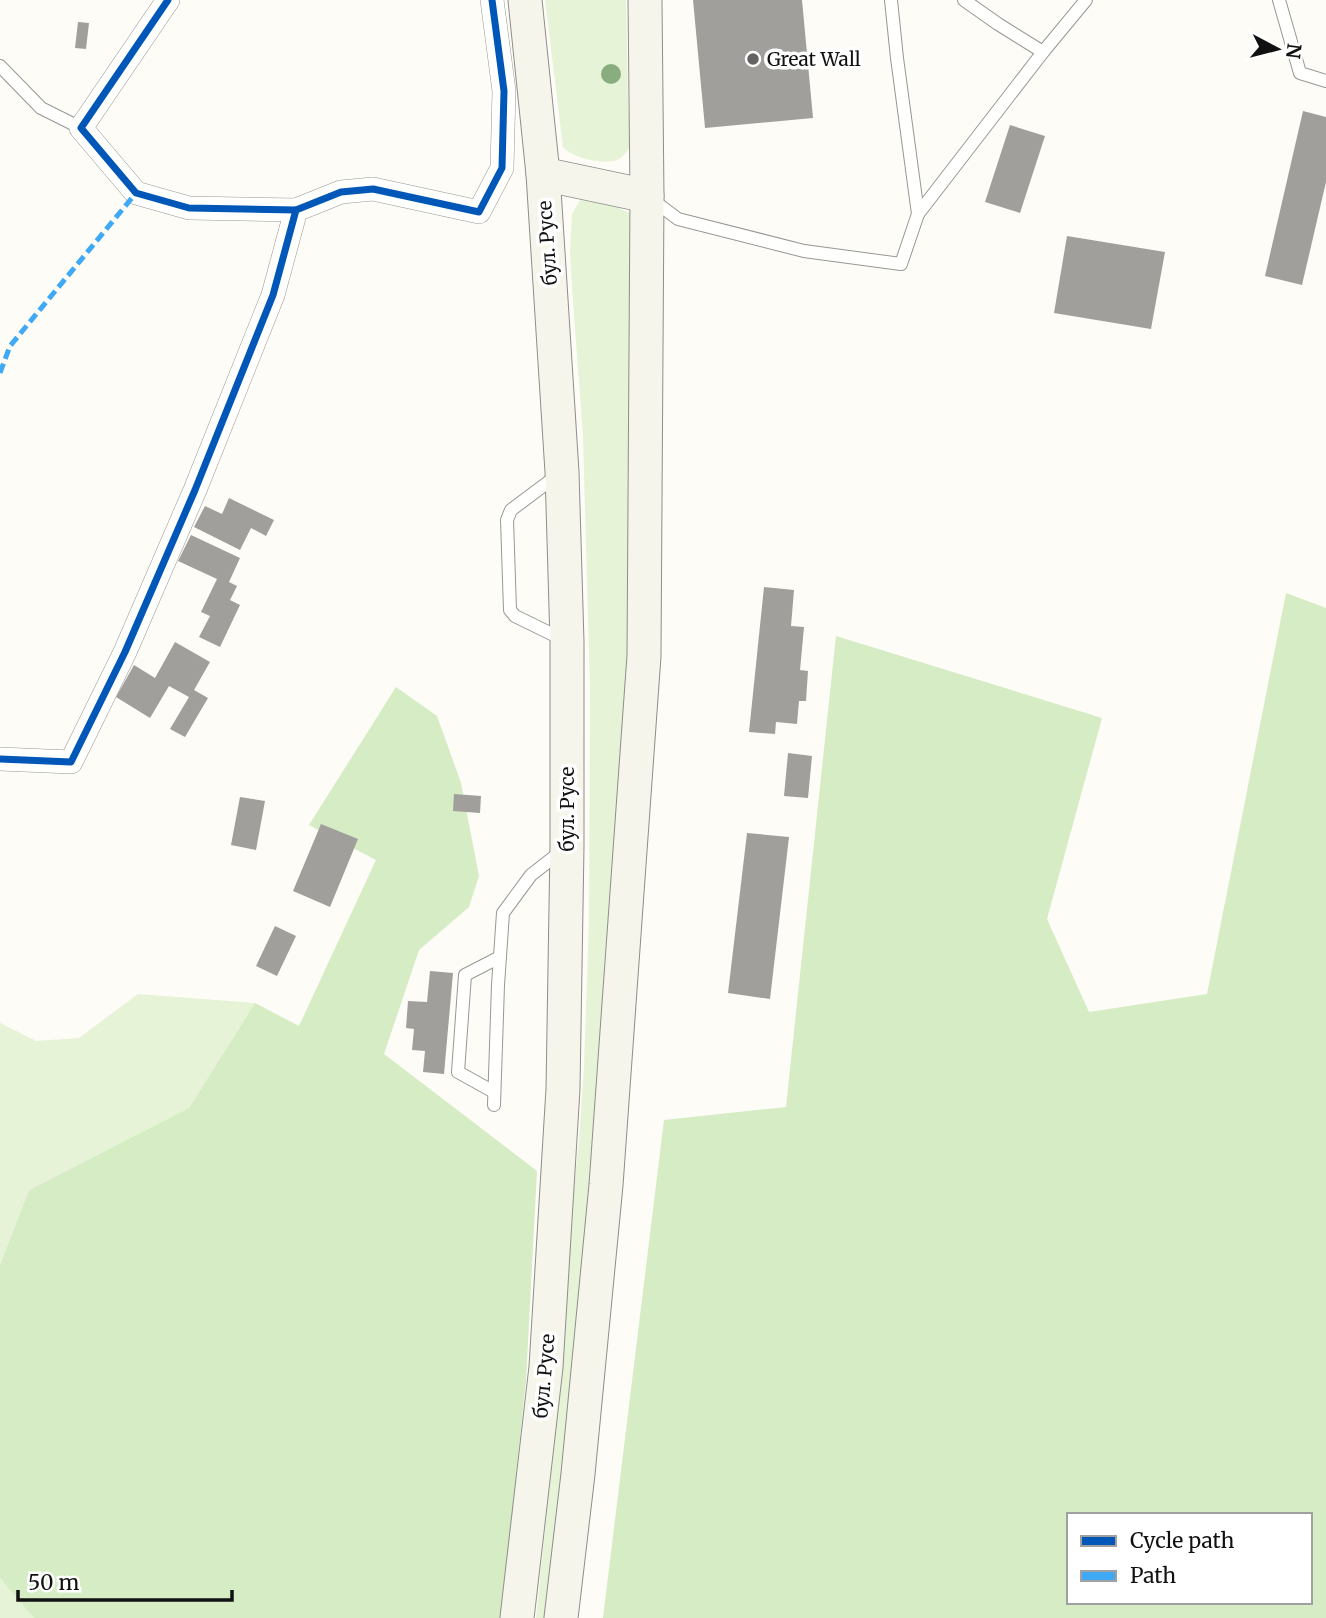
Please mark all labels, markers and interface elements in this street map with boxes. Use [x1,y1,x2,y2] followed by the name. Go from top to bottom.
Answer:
[1242,14,1312,84] north arrow
[1281,42,1307,60] text: N
[767,47,861,71] place label: Great Wall
[745,51,761,67] marker: Great Wall
[532,200,562,286] street label: бул. Русе
[555,766,579,851] street label: бул. Русе
[528,1333,560,1419] street label: бул. Русе
[1067,1513,1312,1604] legend
[1130,1527,1234,1554] text: Cycle path
[18,1558,231,1602] scale bar
[1130,1562,1176,1589] text: Path
[28,1569,79,1596] text: 50 m

